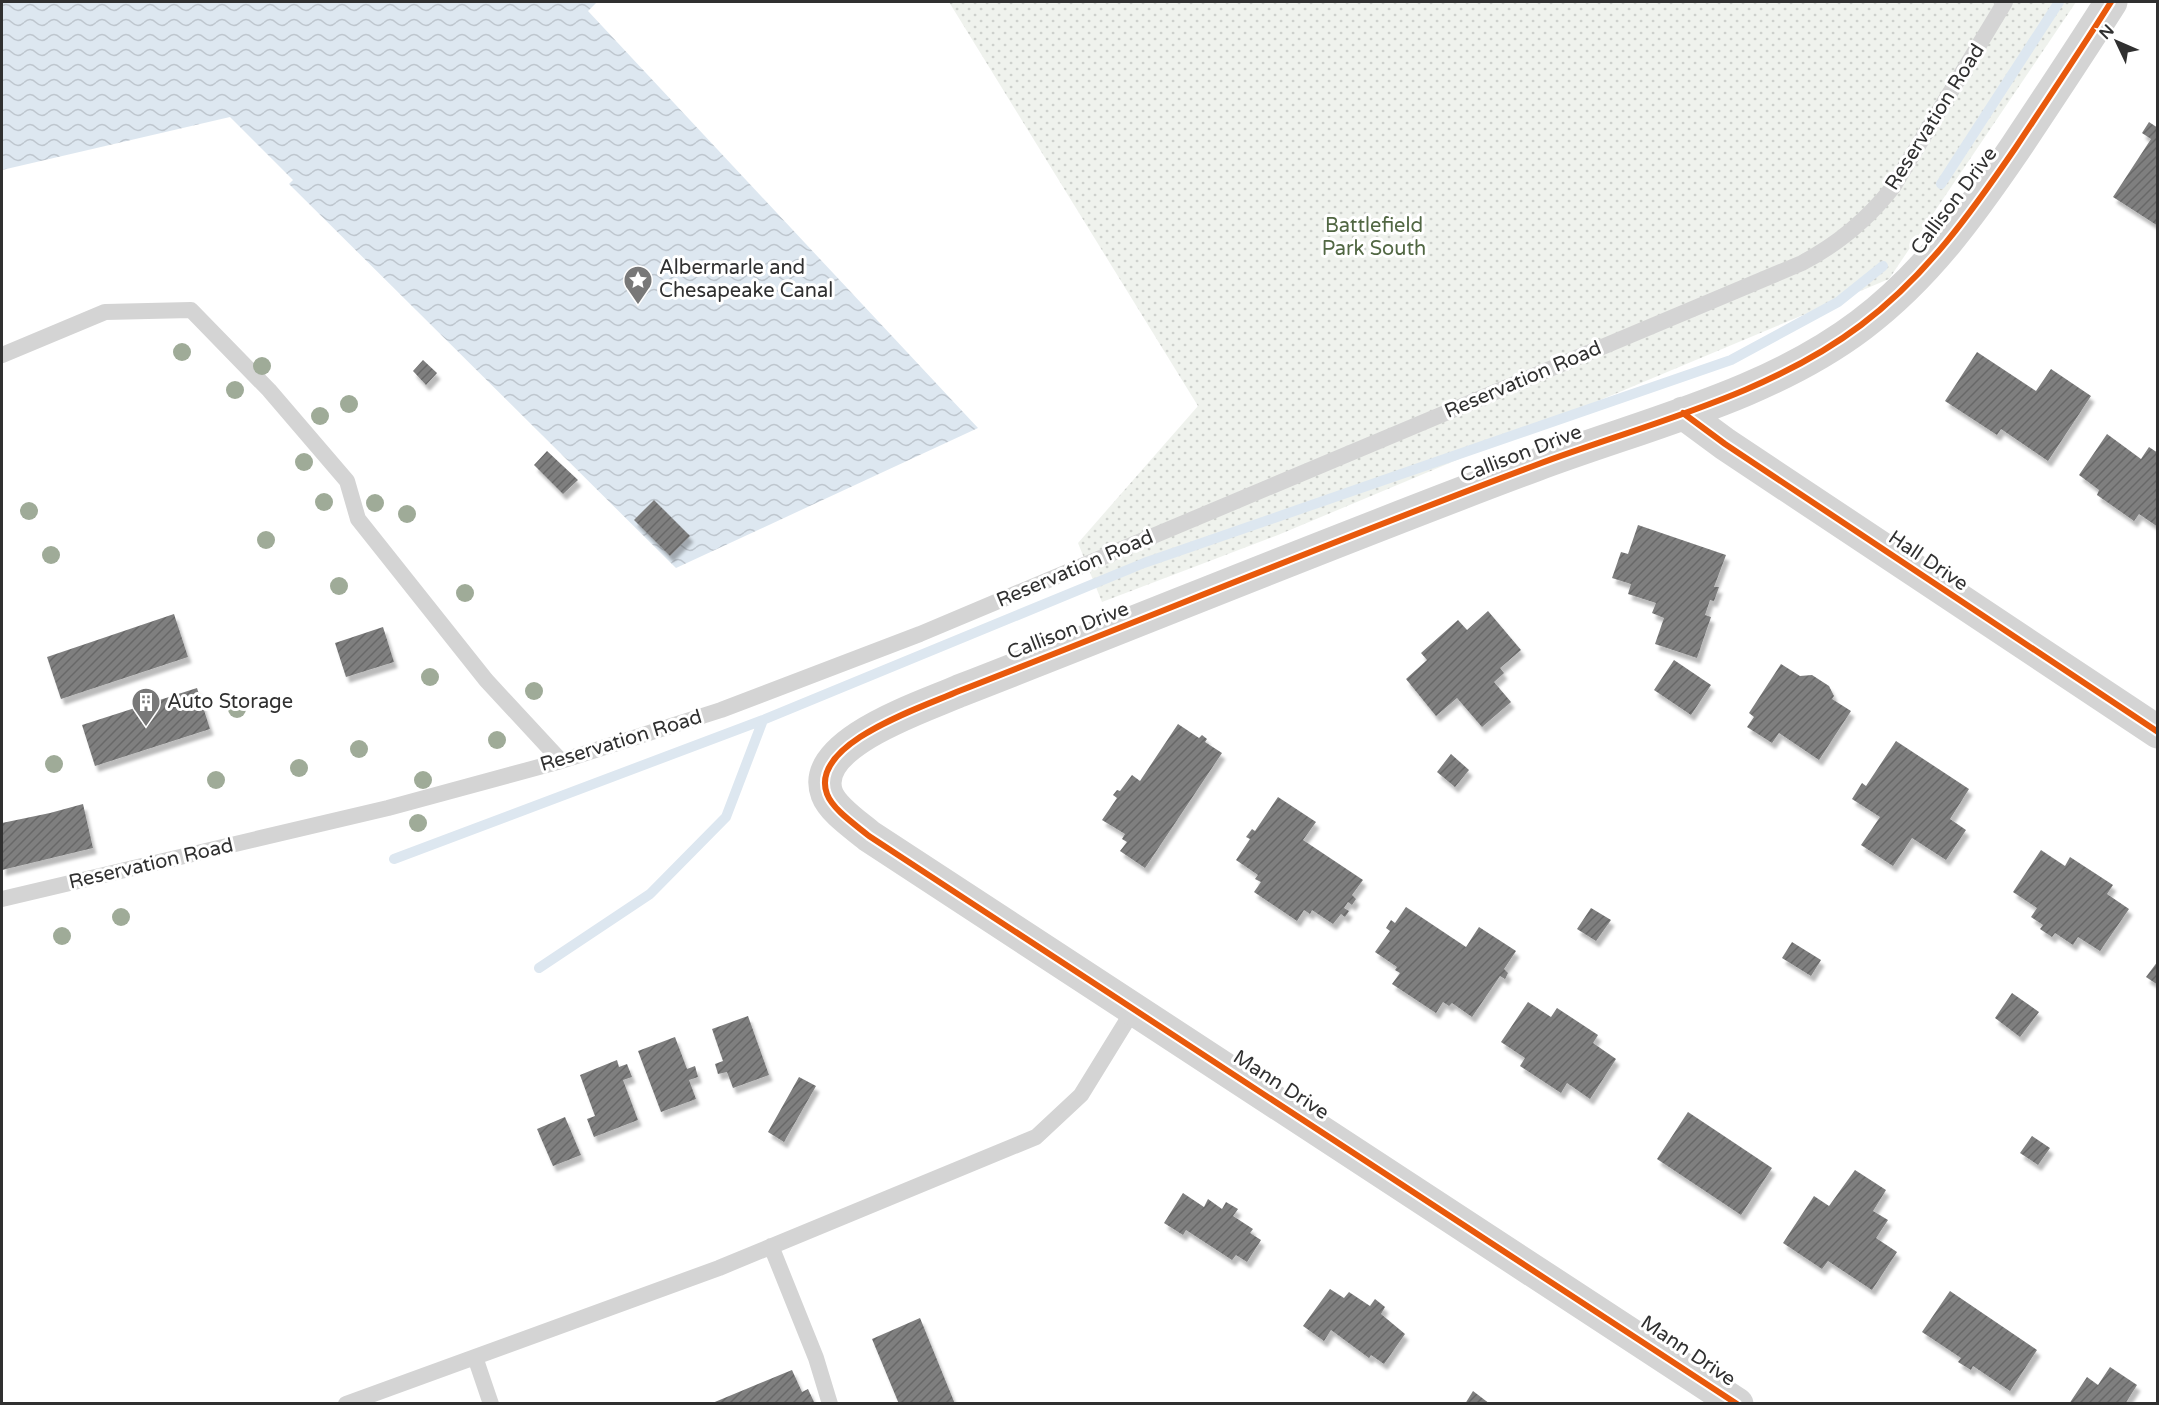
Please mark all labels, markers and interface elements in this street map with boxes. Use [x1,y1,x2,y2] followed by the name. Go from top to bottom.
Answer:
[2087,12,2147,72] north arrow
[2095,21,2119,44] text: N
[1880,39,1990,195] street label: Reservation Road
[1906,142,2002,260] street label: Callison Drive
[1322,214,1426,261] park label: Battlefield Park South
[659,256,833,303] place label: Albermarle and Chesapeake Canal
[622,264,654,306] place icon: Albermarle and Chesapeake Canal
[1441,336,1605,424] street label: Reservation Road
[1457,420,1585,488] street label: Callison Drive
[993,525,1157,613] street label: Reservation Road
[1884,526,1972,596] street label: Hall Drive
[1004,597,1132,665] street label: Callison Drive
[130,686,162,728] building icon: Auto Storage
[167,690,293,714] place label: Auto Storage
[537,705,705,777] street label: Reservation Road
[66,833,236,895] street label: Reservation Road
[1229,1045,1333,1125] street label: Mann Drive
[1636,1310,1740,1392] street label: Mann Drive

